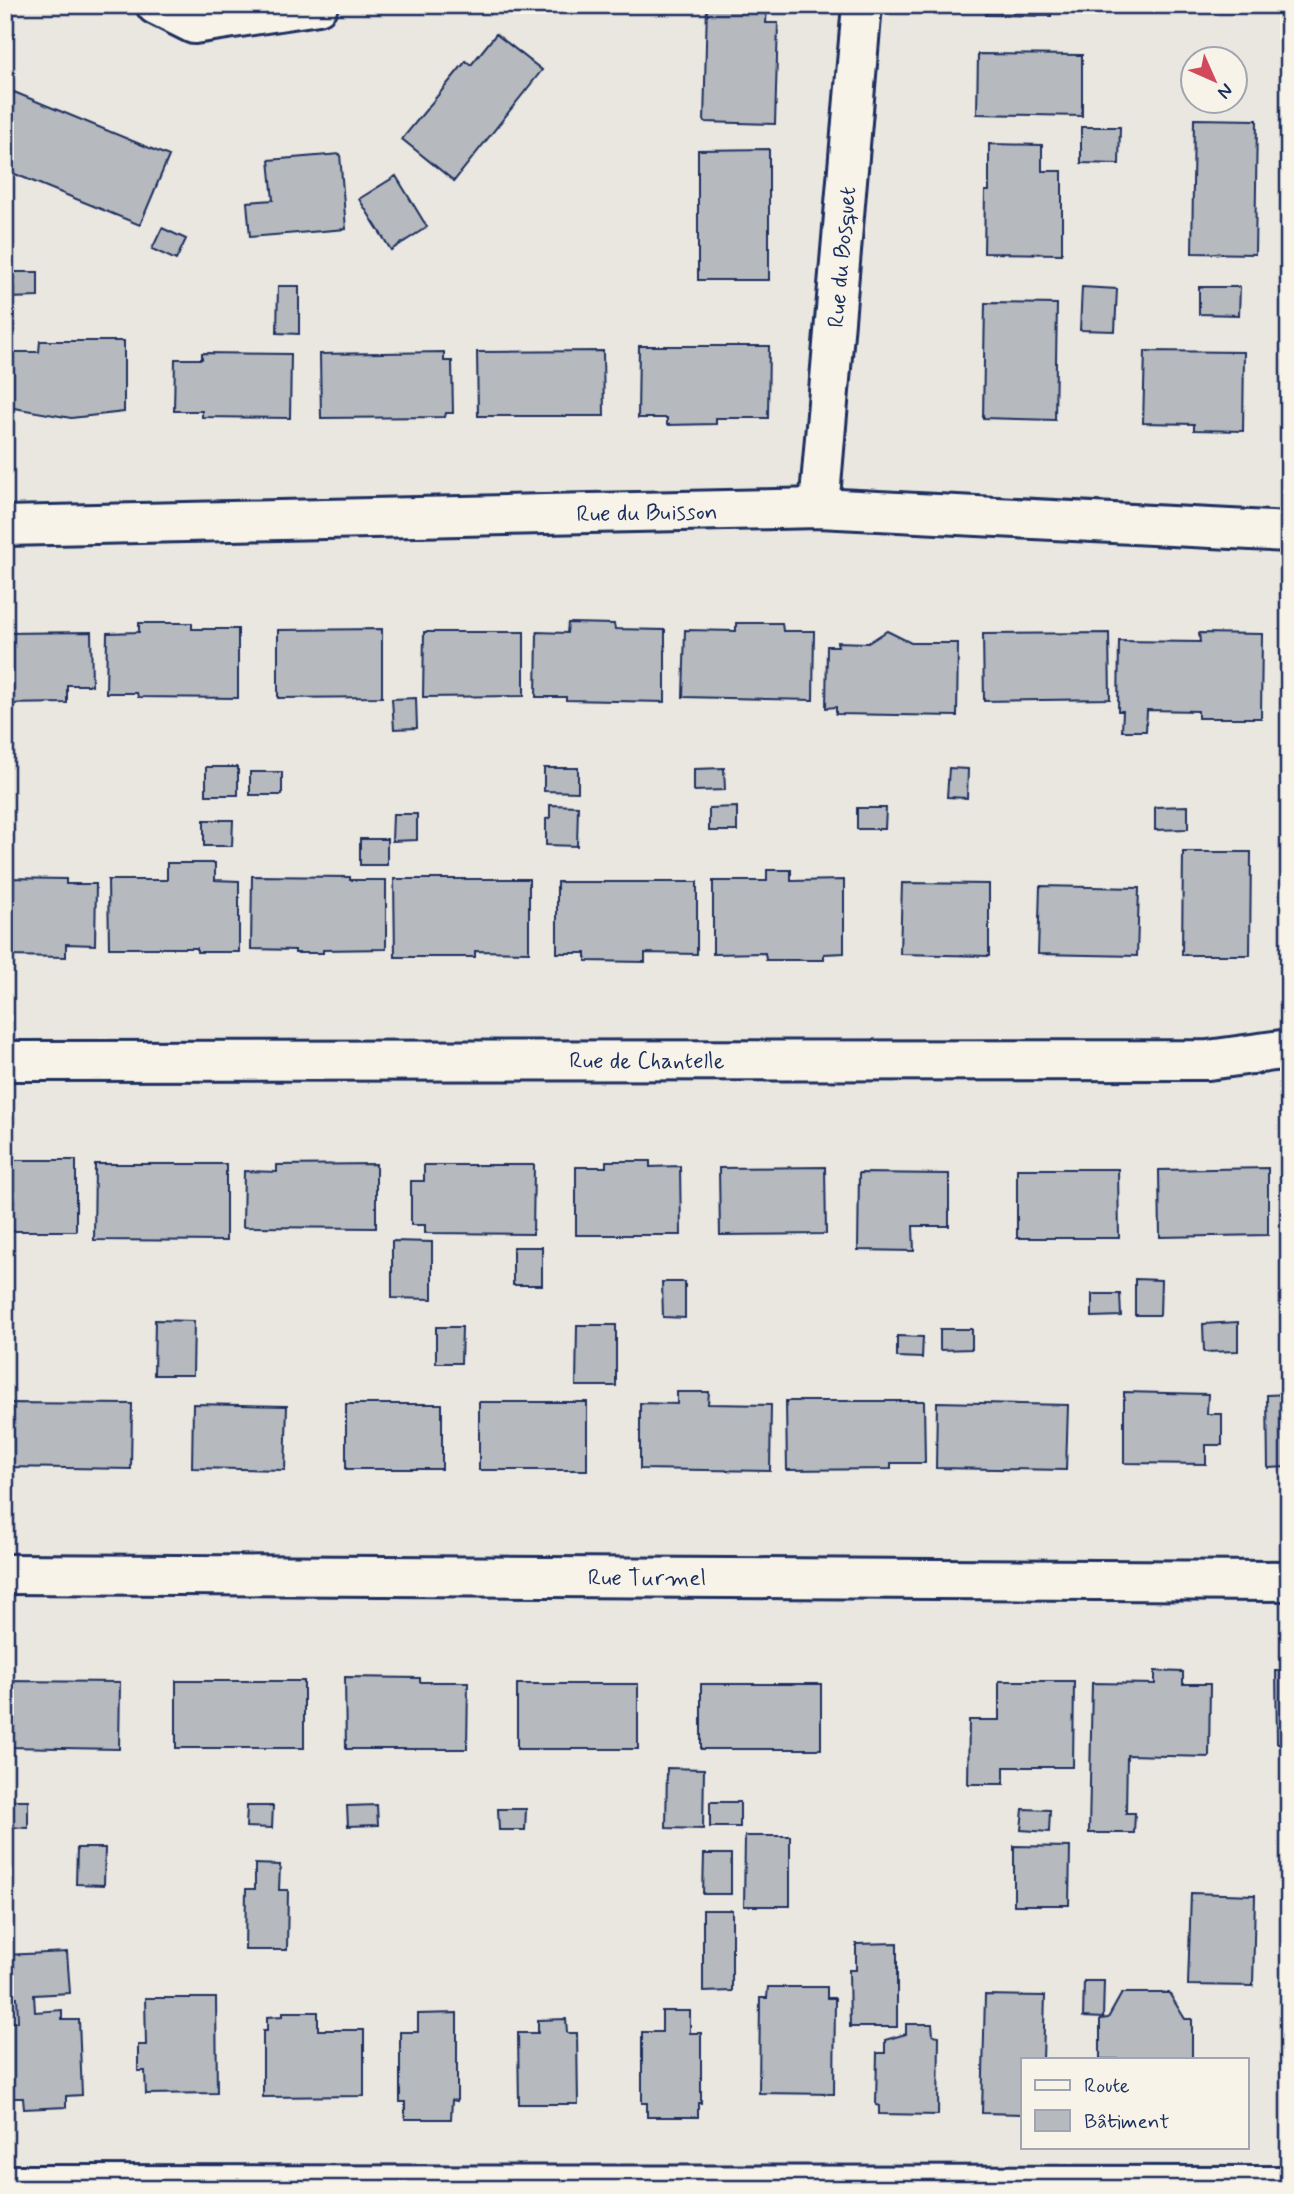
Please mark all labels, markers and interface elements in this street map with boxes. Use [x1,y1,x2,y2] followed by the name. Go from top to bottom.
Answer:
[1178,46,1248,116] north arrow
[1212,78,1238,104] text: N
[822,185,864,329] street label: Rue du Bosquet
[576,498,718,530] street label: Rue du Buisson
[569,1047,725,1077] street label: Rue de Chantelle
[588,1564,706,1594] street label: Rue Turmel
[1021,2058,1248,2148] legend
[1084,2072,1130,2100] text: Route
[1084,2108,1169,2136] text: Bâtiment

